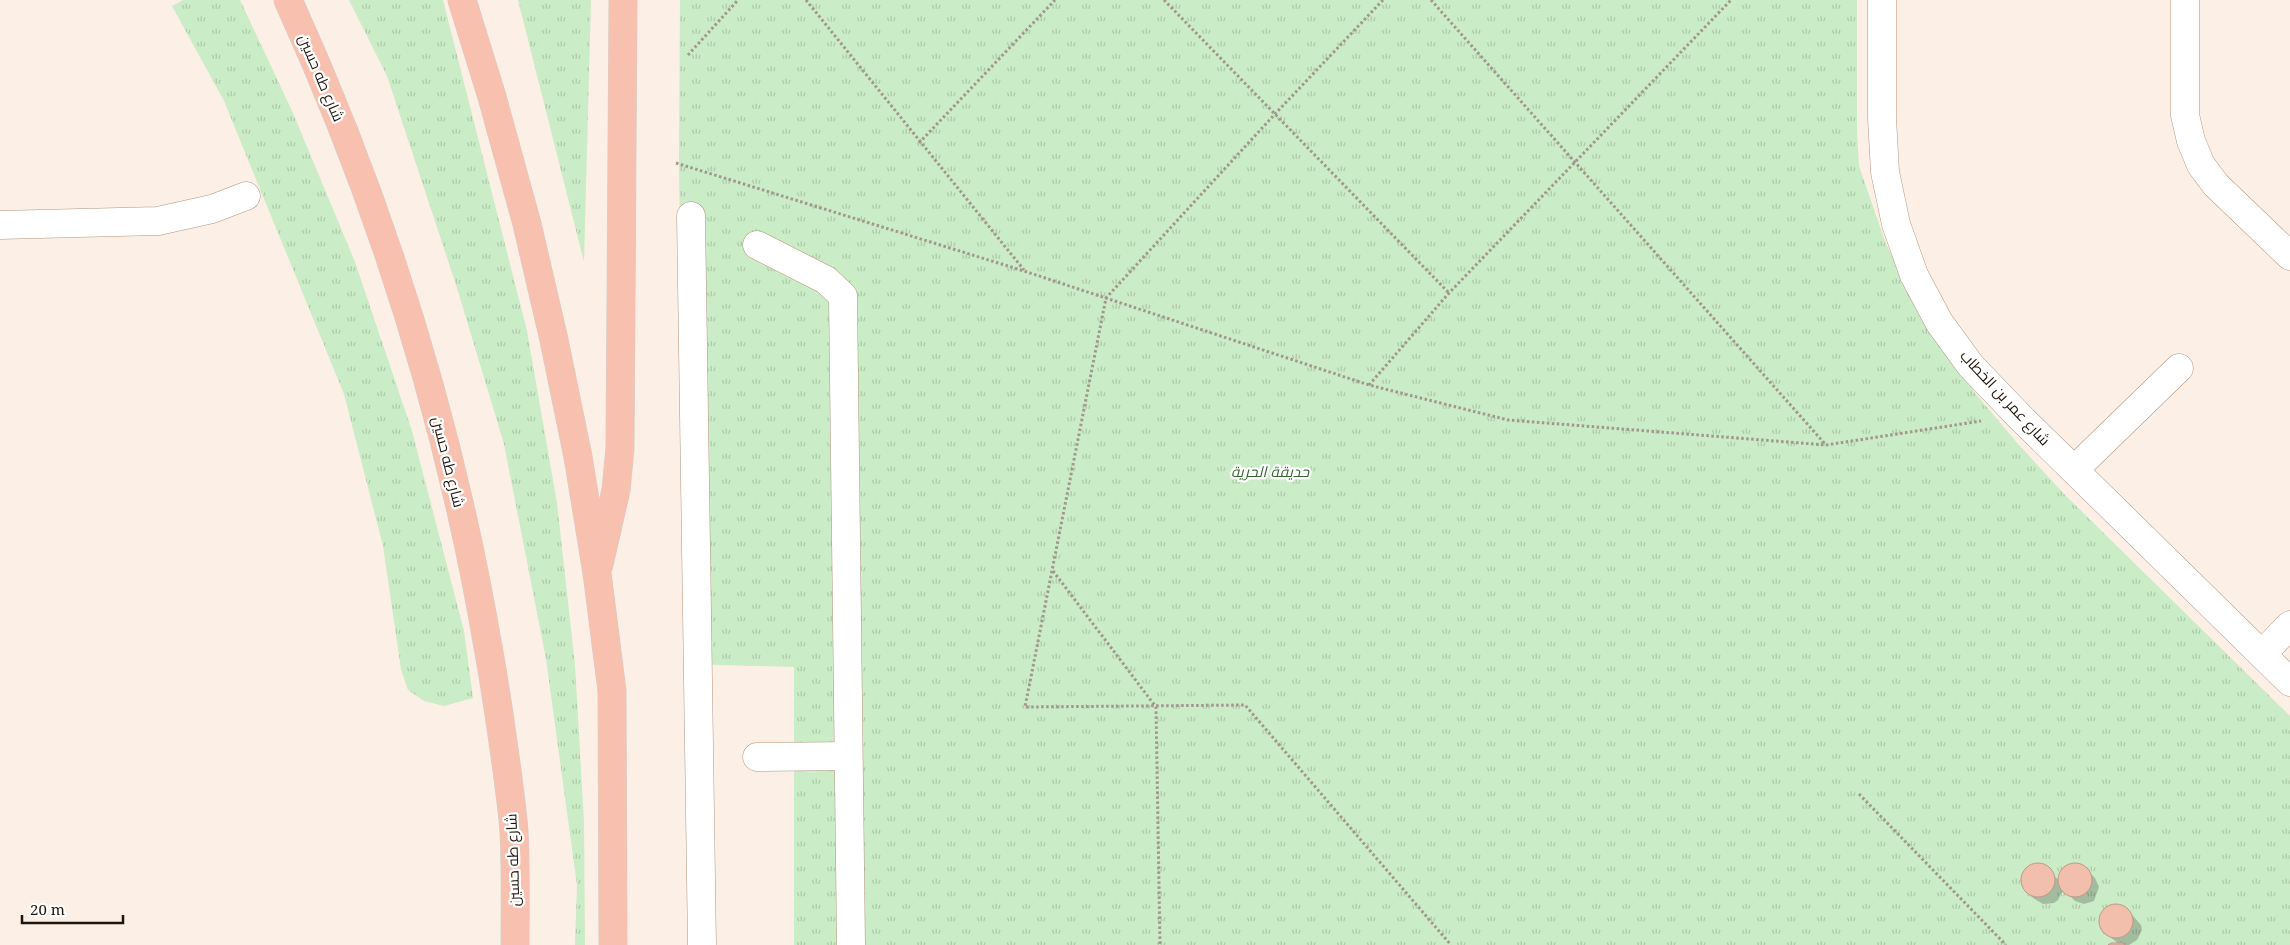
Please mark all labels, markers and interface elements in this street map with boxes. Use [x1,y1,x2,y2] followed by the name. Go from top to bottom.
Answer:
[293,31,349,125] street label: شارع طه حسين
[1955,345,2055,451] street label: شارع عمر بن الخطاب
[426,414,470,510] street label: شارع طه حسين
[1231,461,1310,481] park label: حديقة الحرية
[500,813,526,907] street label: شارع طه حسين
[22,892,124,924] scale bar
[30,899,65,919] text: 20 m

